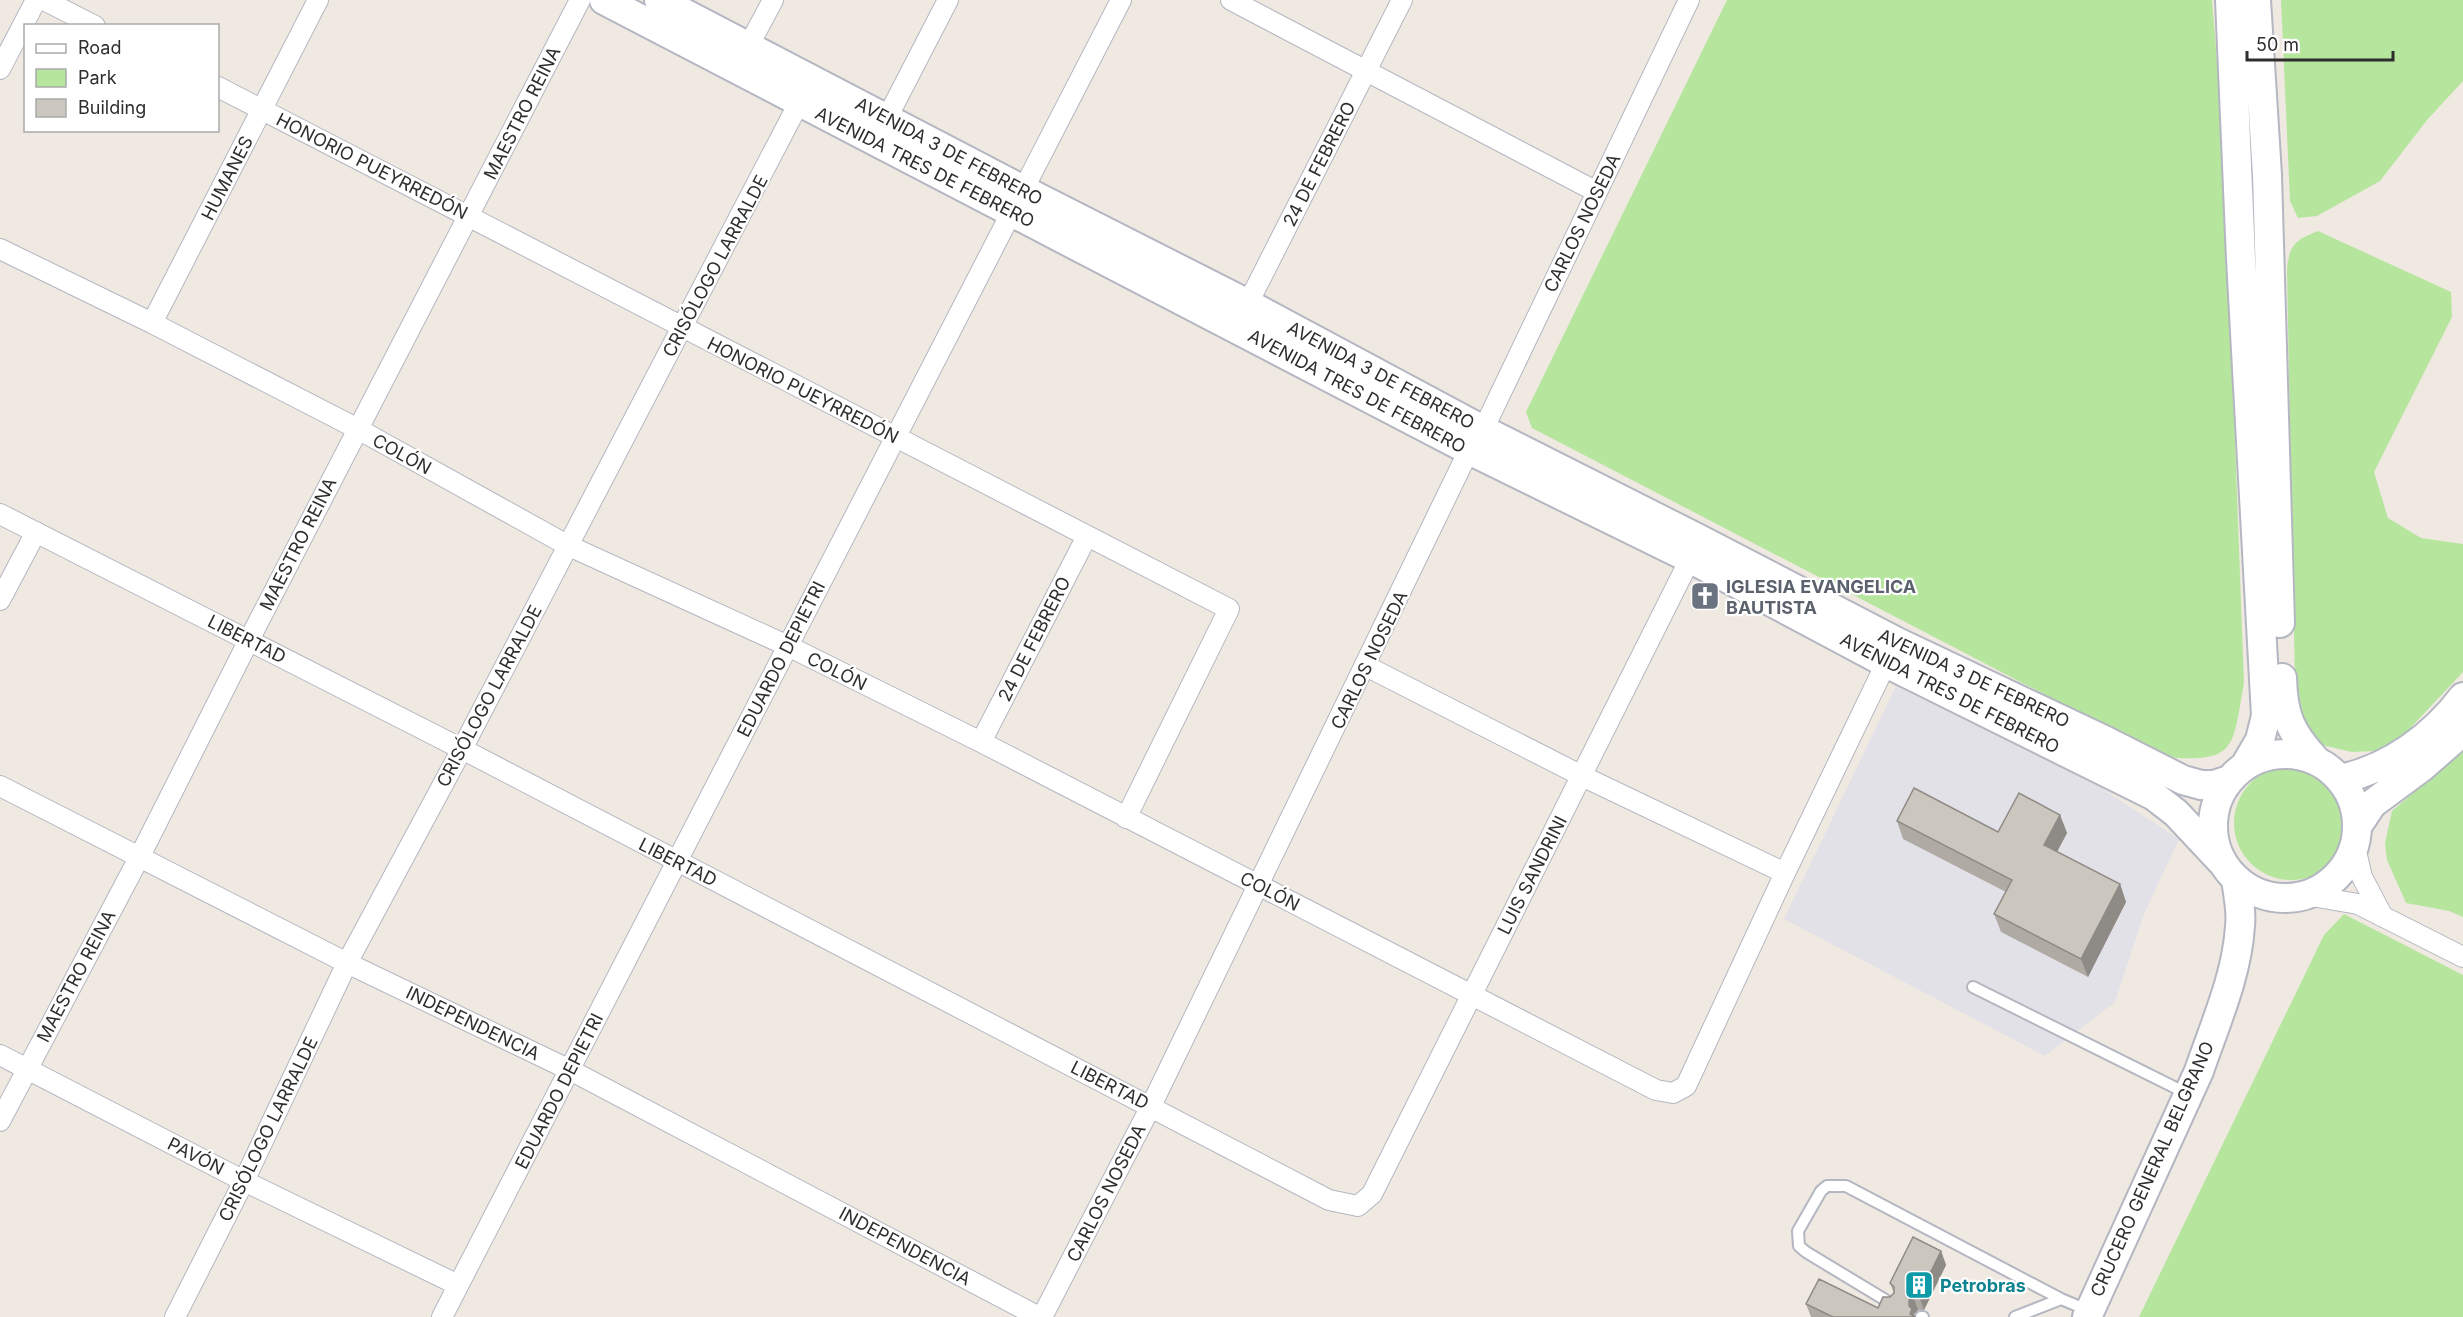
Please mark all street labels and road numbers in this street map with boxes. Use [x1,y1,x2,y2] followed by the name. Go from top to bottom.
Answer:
[479,43,565,183] street label: MAESTRO REINA
[852,93,1046,209] street label: AVENIDA 3 DE FEBRERO
[1278,98,1360,230] street label: 24 DE FEBRERO
[812,102,1038,232] street label: AVENIDA TRES DE FEBRERO
[273,108,472,223] street label: HONORIO PUEYRREDÓN
[197,133,257,223] street label: HUMANES
[1539,150,1625,296] street label: CARLOS NOSEDA
[657,171,772,360] street label: CRISÓLOGO LARRALDE
[1284,317,1478,433] street label: AVENIDA 3 DE FEBRERO
[1245,325,1469,457] street label: AVENIDA TRES DE FEBRERO
[704,332,903,447] street label: HONORIO PUEYRREDÓN
[369,428,436,479] street label: COLÓN
[255,474,341,614] street label: MAESTRO REINA
[993,573,1075,705] street label: 24 DE FEBRERO
[733,578,829,740] street label: EDUARDO DEPIETRI
[1326,587,1412,733] street label: CARLOS NOSEDA
[431,601,546,790] street label: CRISÓLOGO LARRALDE
[204,610,290,668] street label: LIBERTAD
[1875,624,2073,732] street label: AVENIDA 3 DE FEBRERO
[1837,628,2063,758] street label: AVENIDA TRES DE FEBRERO
[804,647,871,694] street label: COLÓN
[1493,812,1571,938] street label: LUIS SANDRINI
[635,833,721,891] street label: LIBERTAD
[1237,866,1304,915] street label: COLÓN
[32,906,120,1046] street label: MAESTRO REINA
[403,982,543,1064] street label: INDEPENDENCIA
[511,1010,607,1172] street label: EDUARDO DEPIETRI
[213,1033,322,1225] street label: CRISÓLOGO LARRALDE
[2086,1038,2218,1300] street label: CRUCERO GENERAL BELGRANO
[1067,1056,1153,1114] street label: LIBERTAD
[1062,1121,1150,1265] street label: CARLOS NOSEDA
[164,1132,228,1179] street label: PAVÓN
[836,1202,974,1290] street label: INDEPENDENCIA

